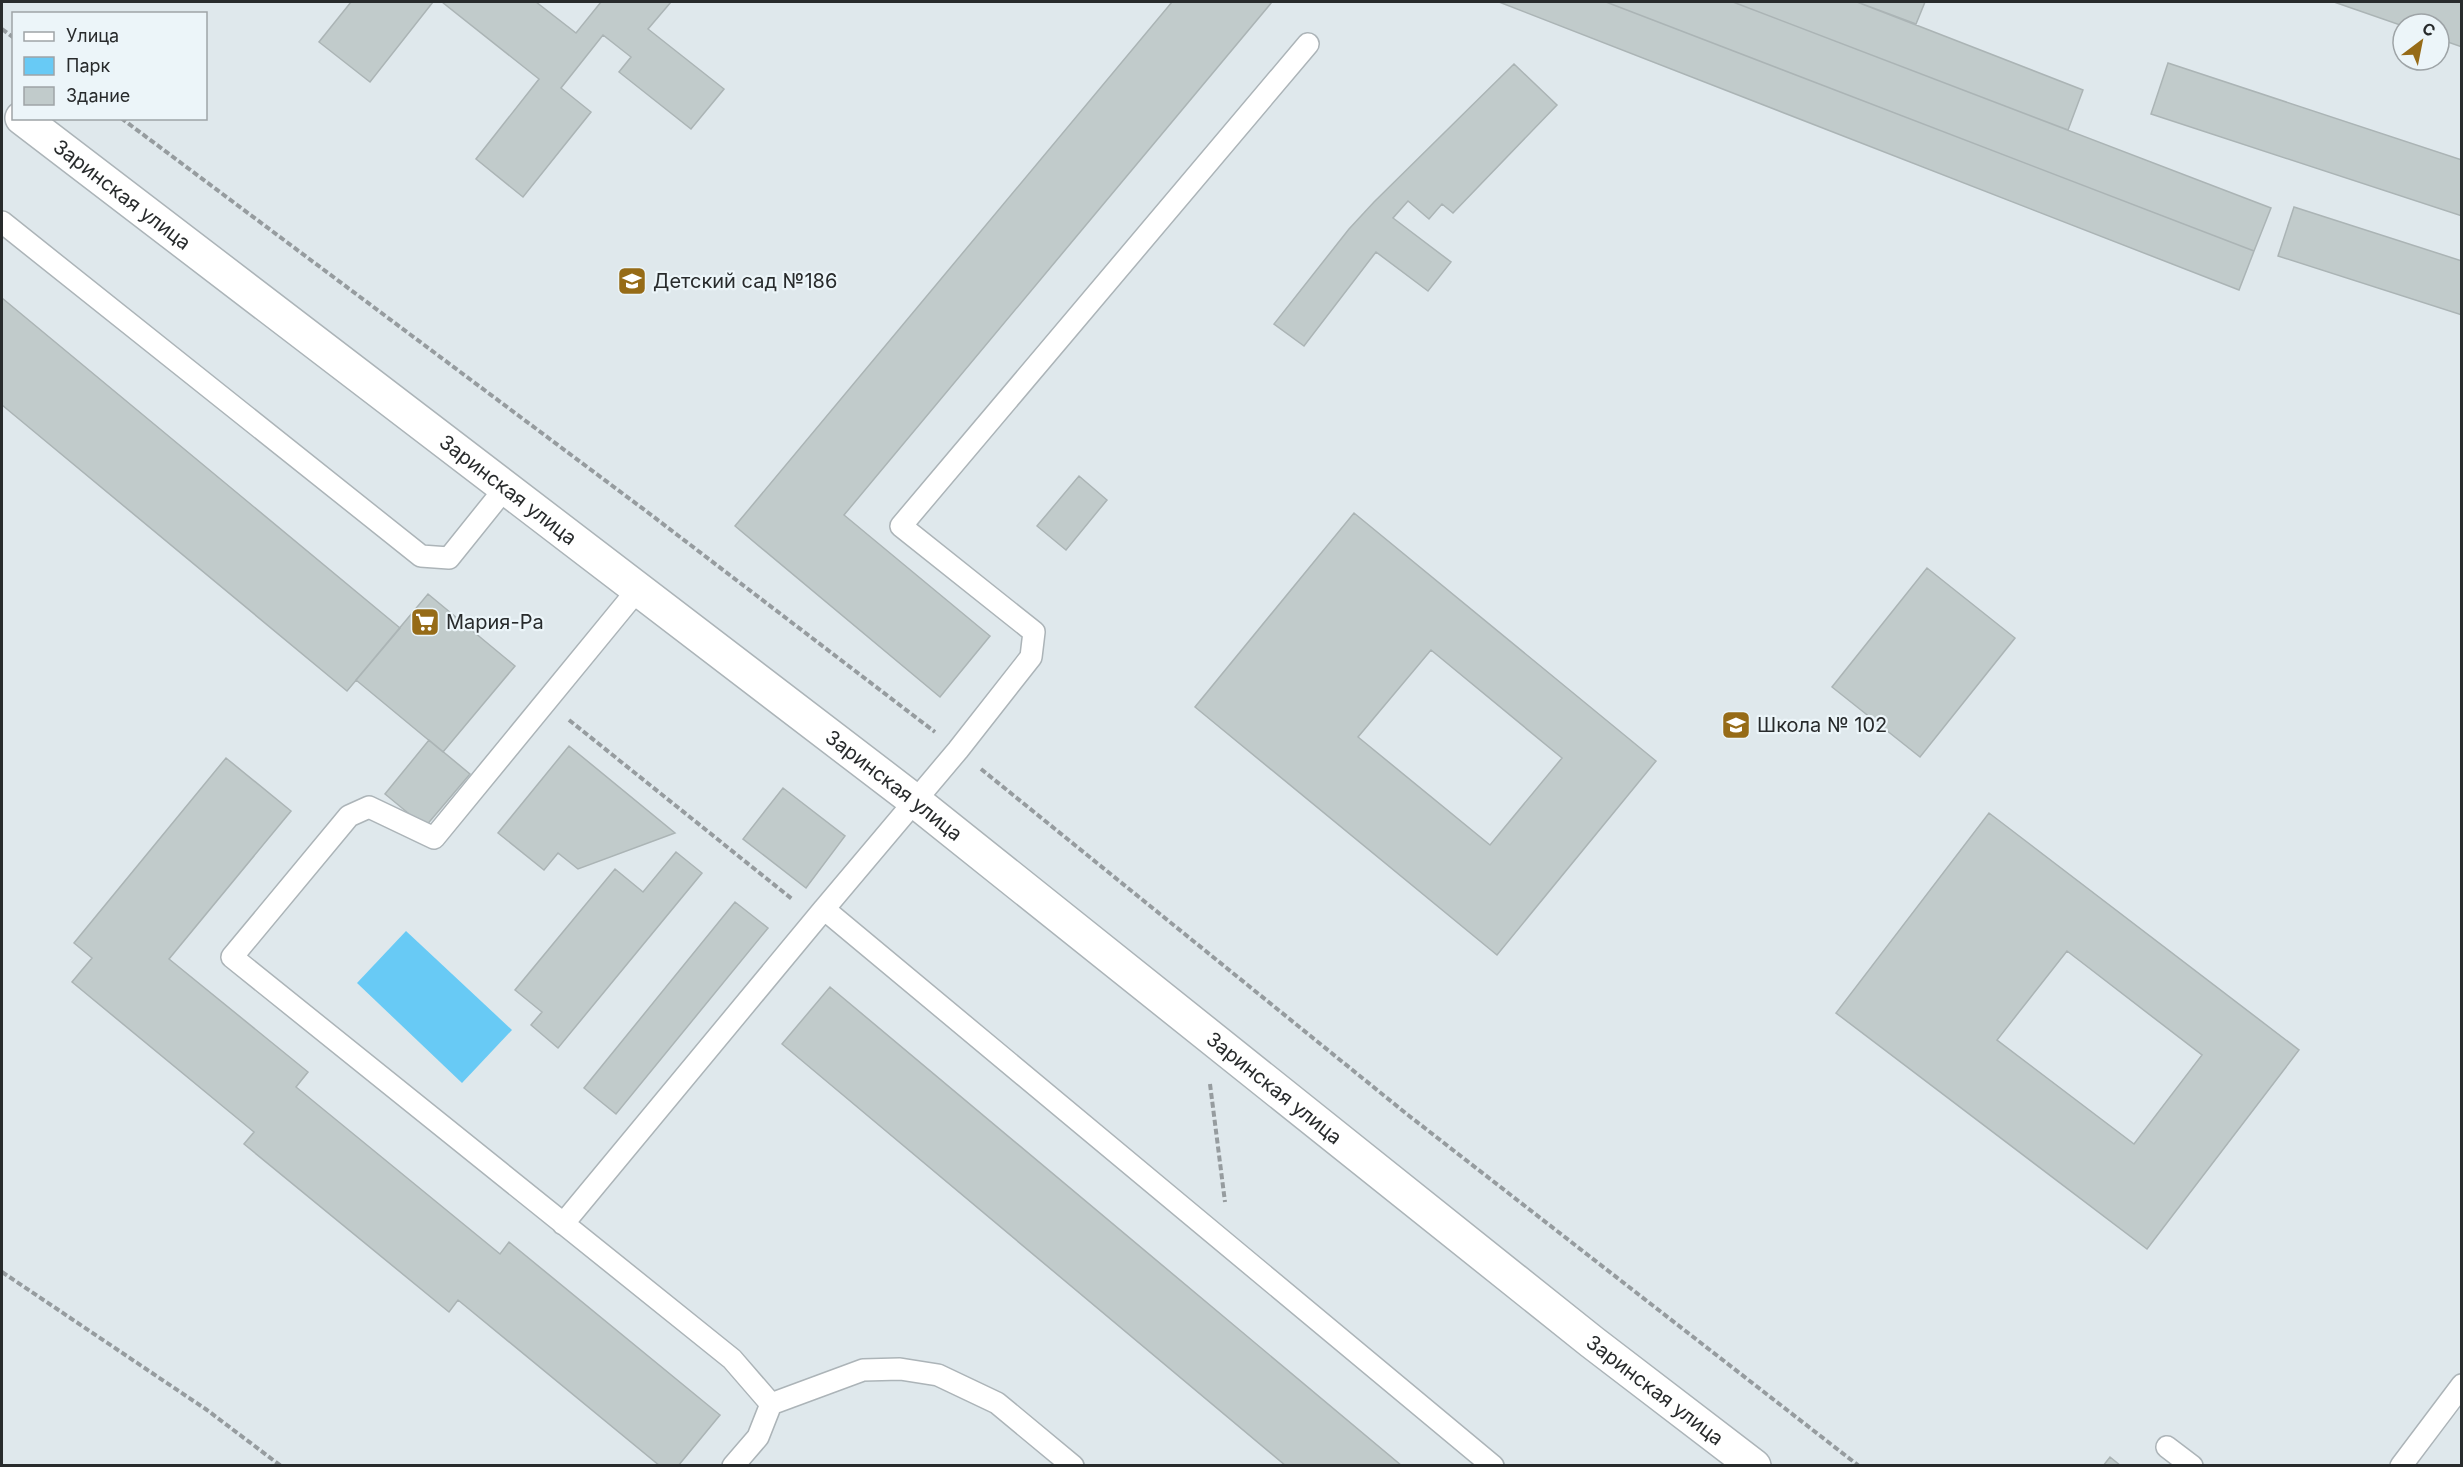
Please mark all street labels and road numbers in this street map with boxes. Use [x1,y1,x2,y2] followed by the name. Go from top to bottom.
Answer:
[49,134,196,255] street label: Заринская улица
[435,430,582,550] street label: Заринская улица
[821,725,967,846] street label: Заринская улица
[1202,1027,1347,1149] street label: Заринская улица
[1581,1330,1728,1450] street label: Заринская улица

